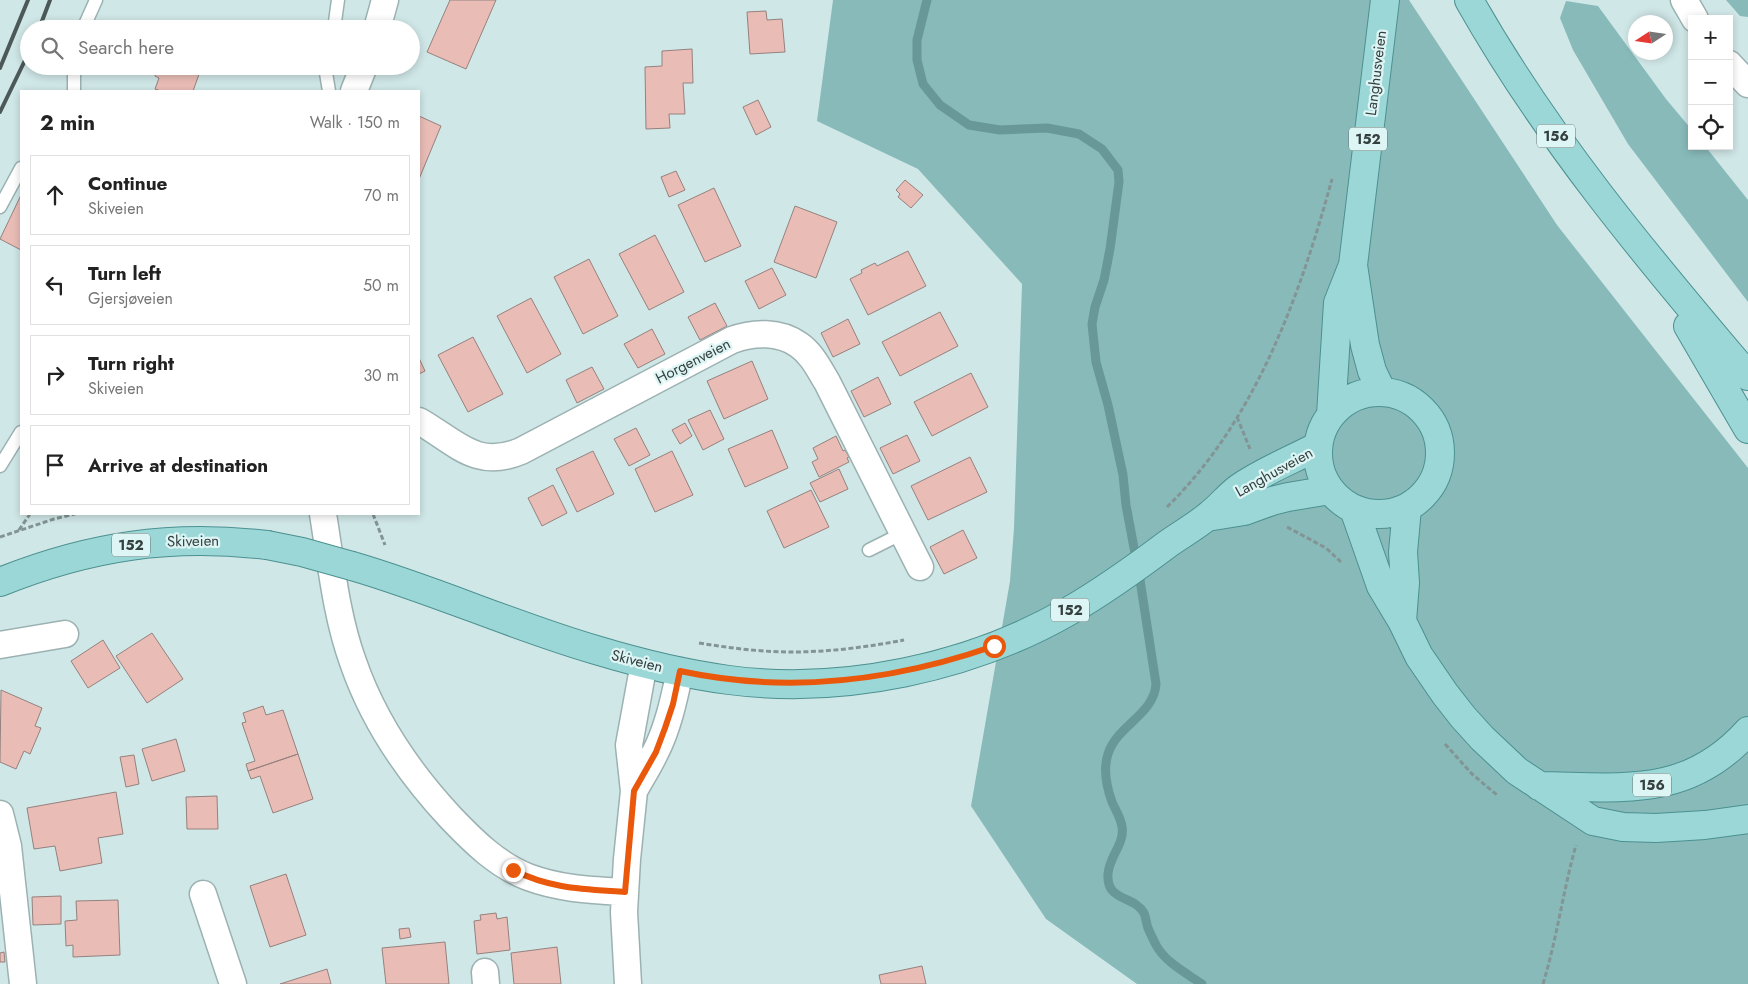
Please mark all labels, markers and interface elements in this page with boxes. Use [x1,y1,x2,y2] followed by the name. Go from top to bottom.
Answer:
[1628,15,1673,60] north arrow
[1688,15,1733,150] map controls
[1688,15,1733,60] button: +
[20,20,420,75] search box
[1360,29,1392,117] street label: Langhusveien
[38,34,66,62] icon: search
[78,34,174,61] text: Search here
[1688,60,1733,105] button: −
[1688,105,1733,150] button: locate
[40,108,95,138] text: 2 min
[310,111,400,134] text: Walk · 150 m
[1537,124,1575,148] road number: 156
[1349,128,1387,150] road number: 152
[88,170,167,197] text: Continue
[41,181,69,209] icon: ahead
[364,184,399,207] text: 70 m
[88,197,144,220] text: Skiveien
[88,260,161,287] text: Turn left
[41,271,69,299] icon: left
[363,274,399,297] text: 50 m
[88,287,173,310] text: Gjersjøveien
[652,333,734,389] street label: Horgenveien
[88,350,174,377] text: Turn right
[41,361,69,389] icon: right
[363,364,399,387] text: 30 m
[88,377,144,400] text: Skiveien
[1231,442,1317,502] street label: Langhusveien
[41,451,69,479] icon: arrive
[88,452,268,479] text: Arrive at destination
[167,530,219,552] street label: Skiveien
[112,534,150,556] road number: 152
[1051,598,1089,622] road number: 152
[983,635,1006,658] route start
[609,644,665,678] street label: Skiveien
[1633,774,1671,796] road number: 156
[502,859,525,882] route end

